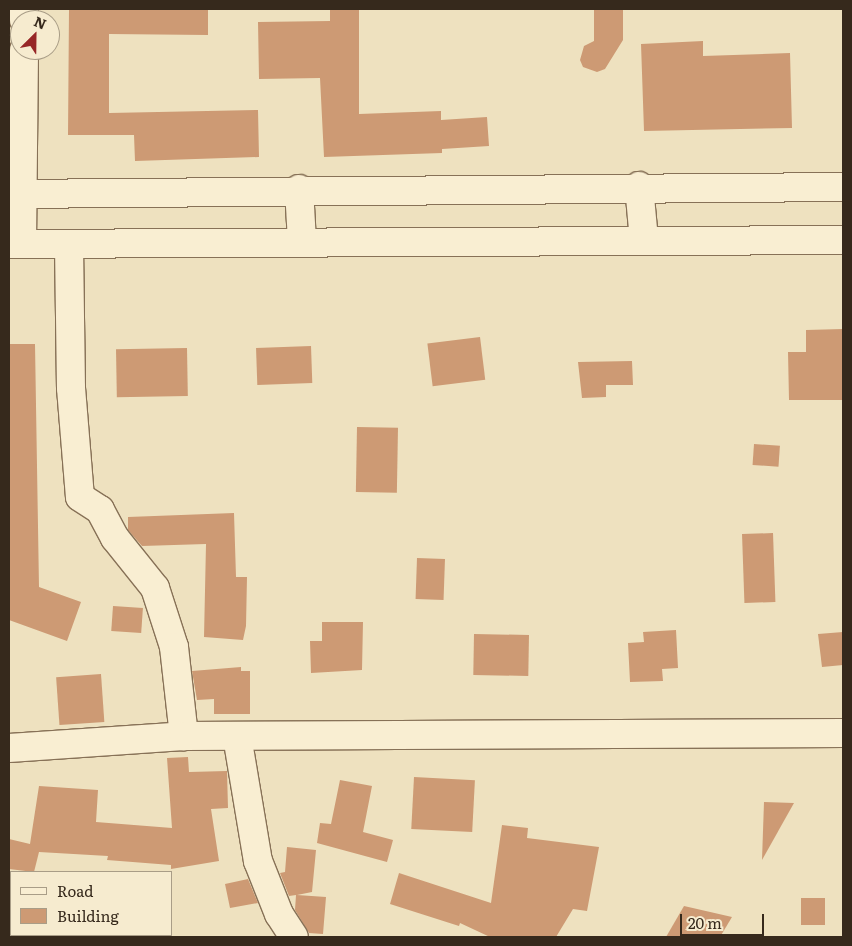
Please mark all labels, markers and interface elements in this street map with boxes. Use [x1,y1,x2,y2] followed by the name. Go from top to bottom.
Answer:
[10,10,60,60] north arrow
[31,11,50,34] text: N
[10,871,172,936] legend
[57,879,93,902] text: Road
[57,904,119,927] text: Building
[682,904,766,936] scale bar
[688,911,722,934] text: 20 m

